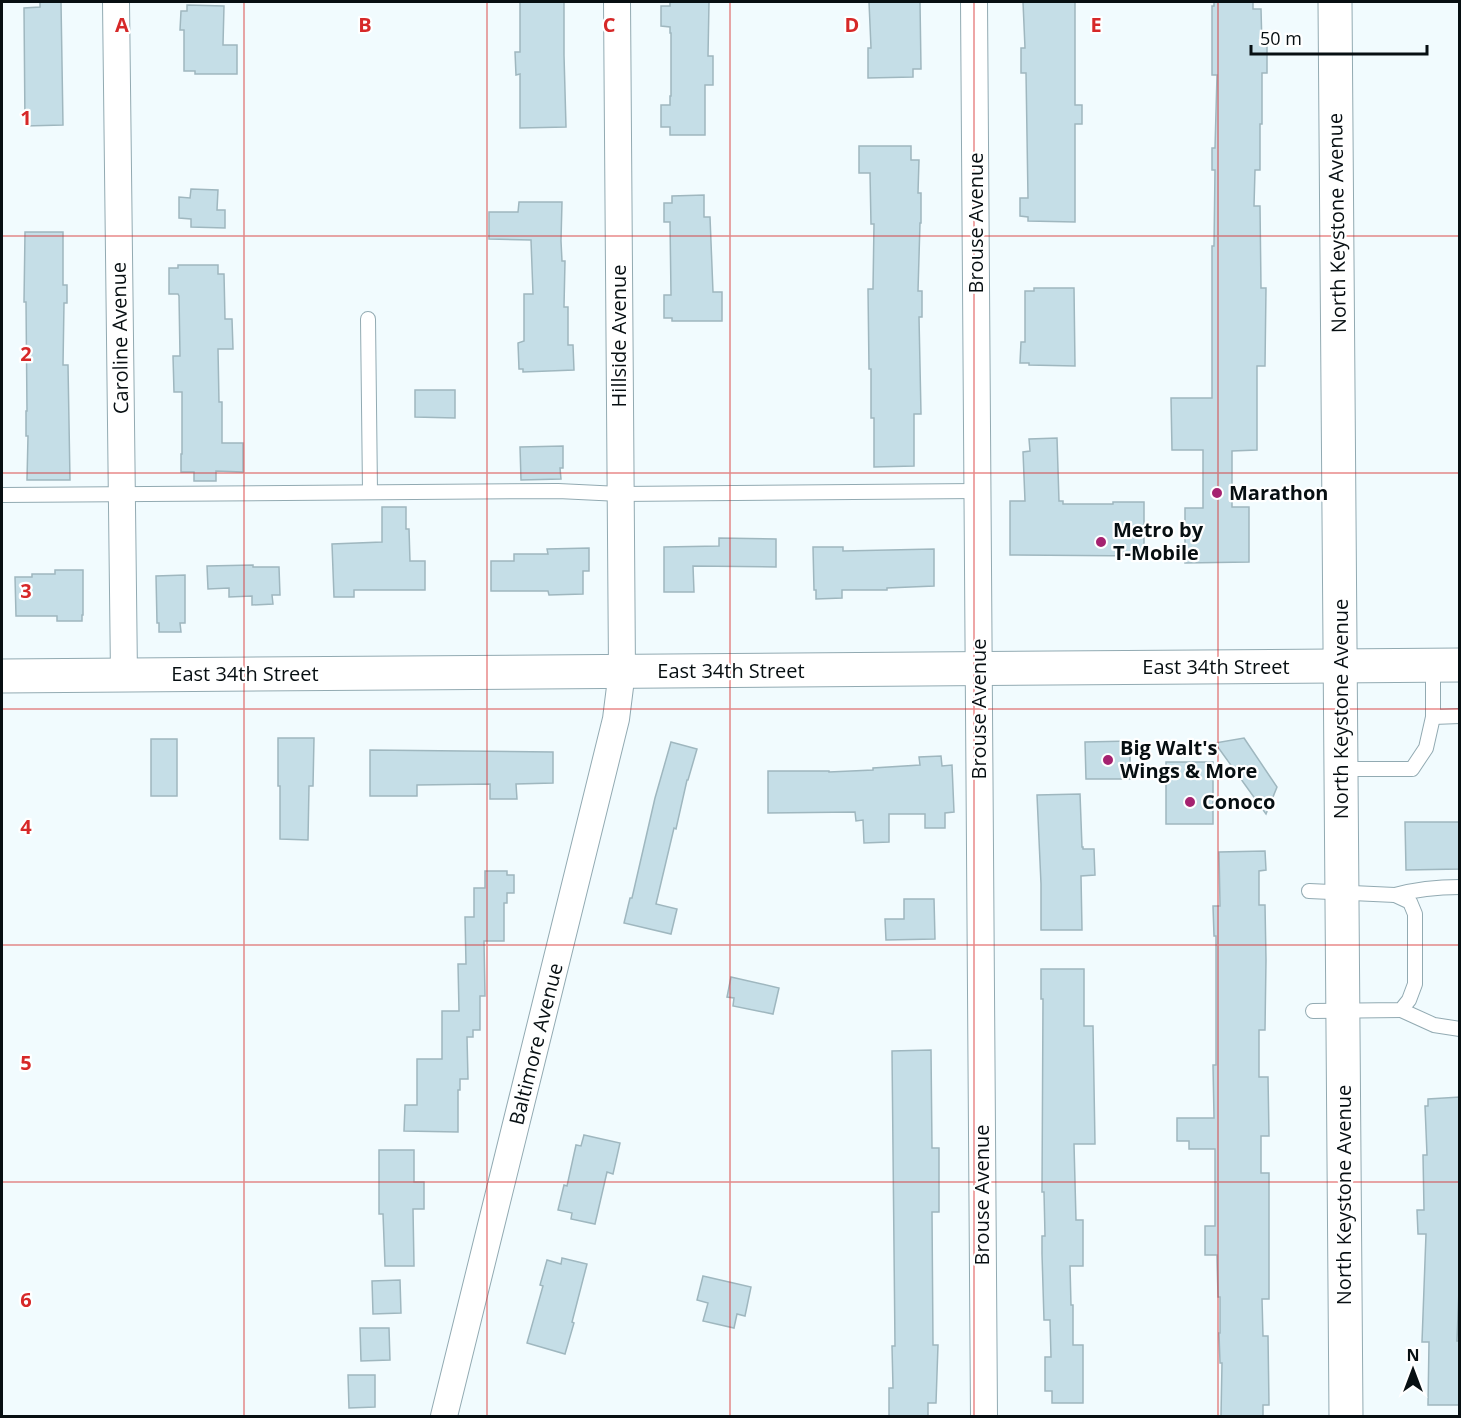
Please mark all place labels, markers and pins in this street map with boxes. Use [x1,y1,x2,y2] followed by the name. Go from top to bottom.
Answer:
[1229,479,1328,506] place label: Marathon
[1210,486,1224,500] marker: Marathon
[1113,516,1204,566] place label: Metro by T-Mobile
[1094,535,1108,549] marker: Metro by T-Mobile
[1120,734,1257,784] place label: Big Walt's Wings & More
[1101,753,1115,767] marker: Big Walt's Wings & More
[1202,788,1275,815] place label: Conoco
[1183,795,1197,809] marker: Conoco

